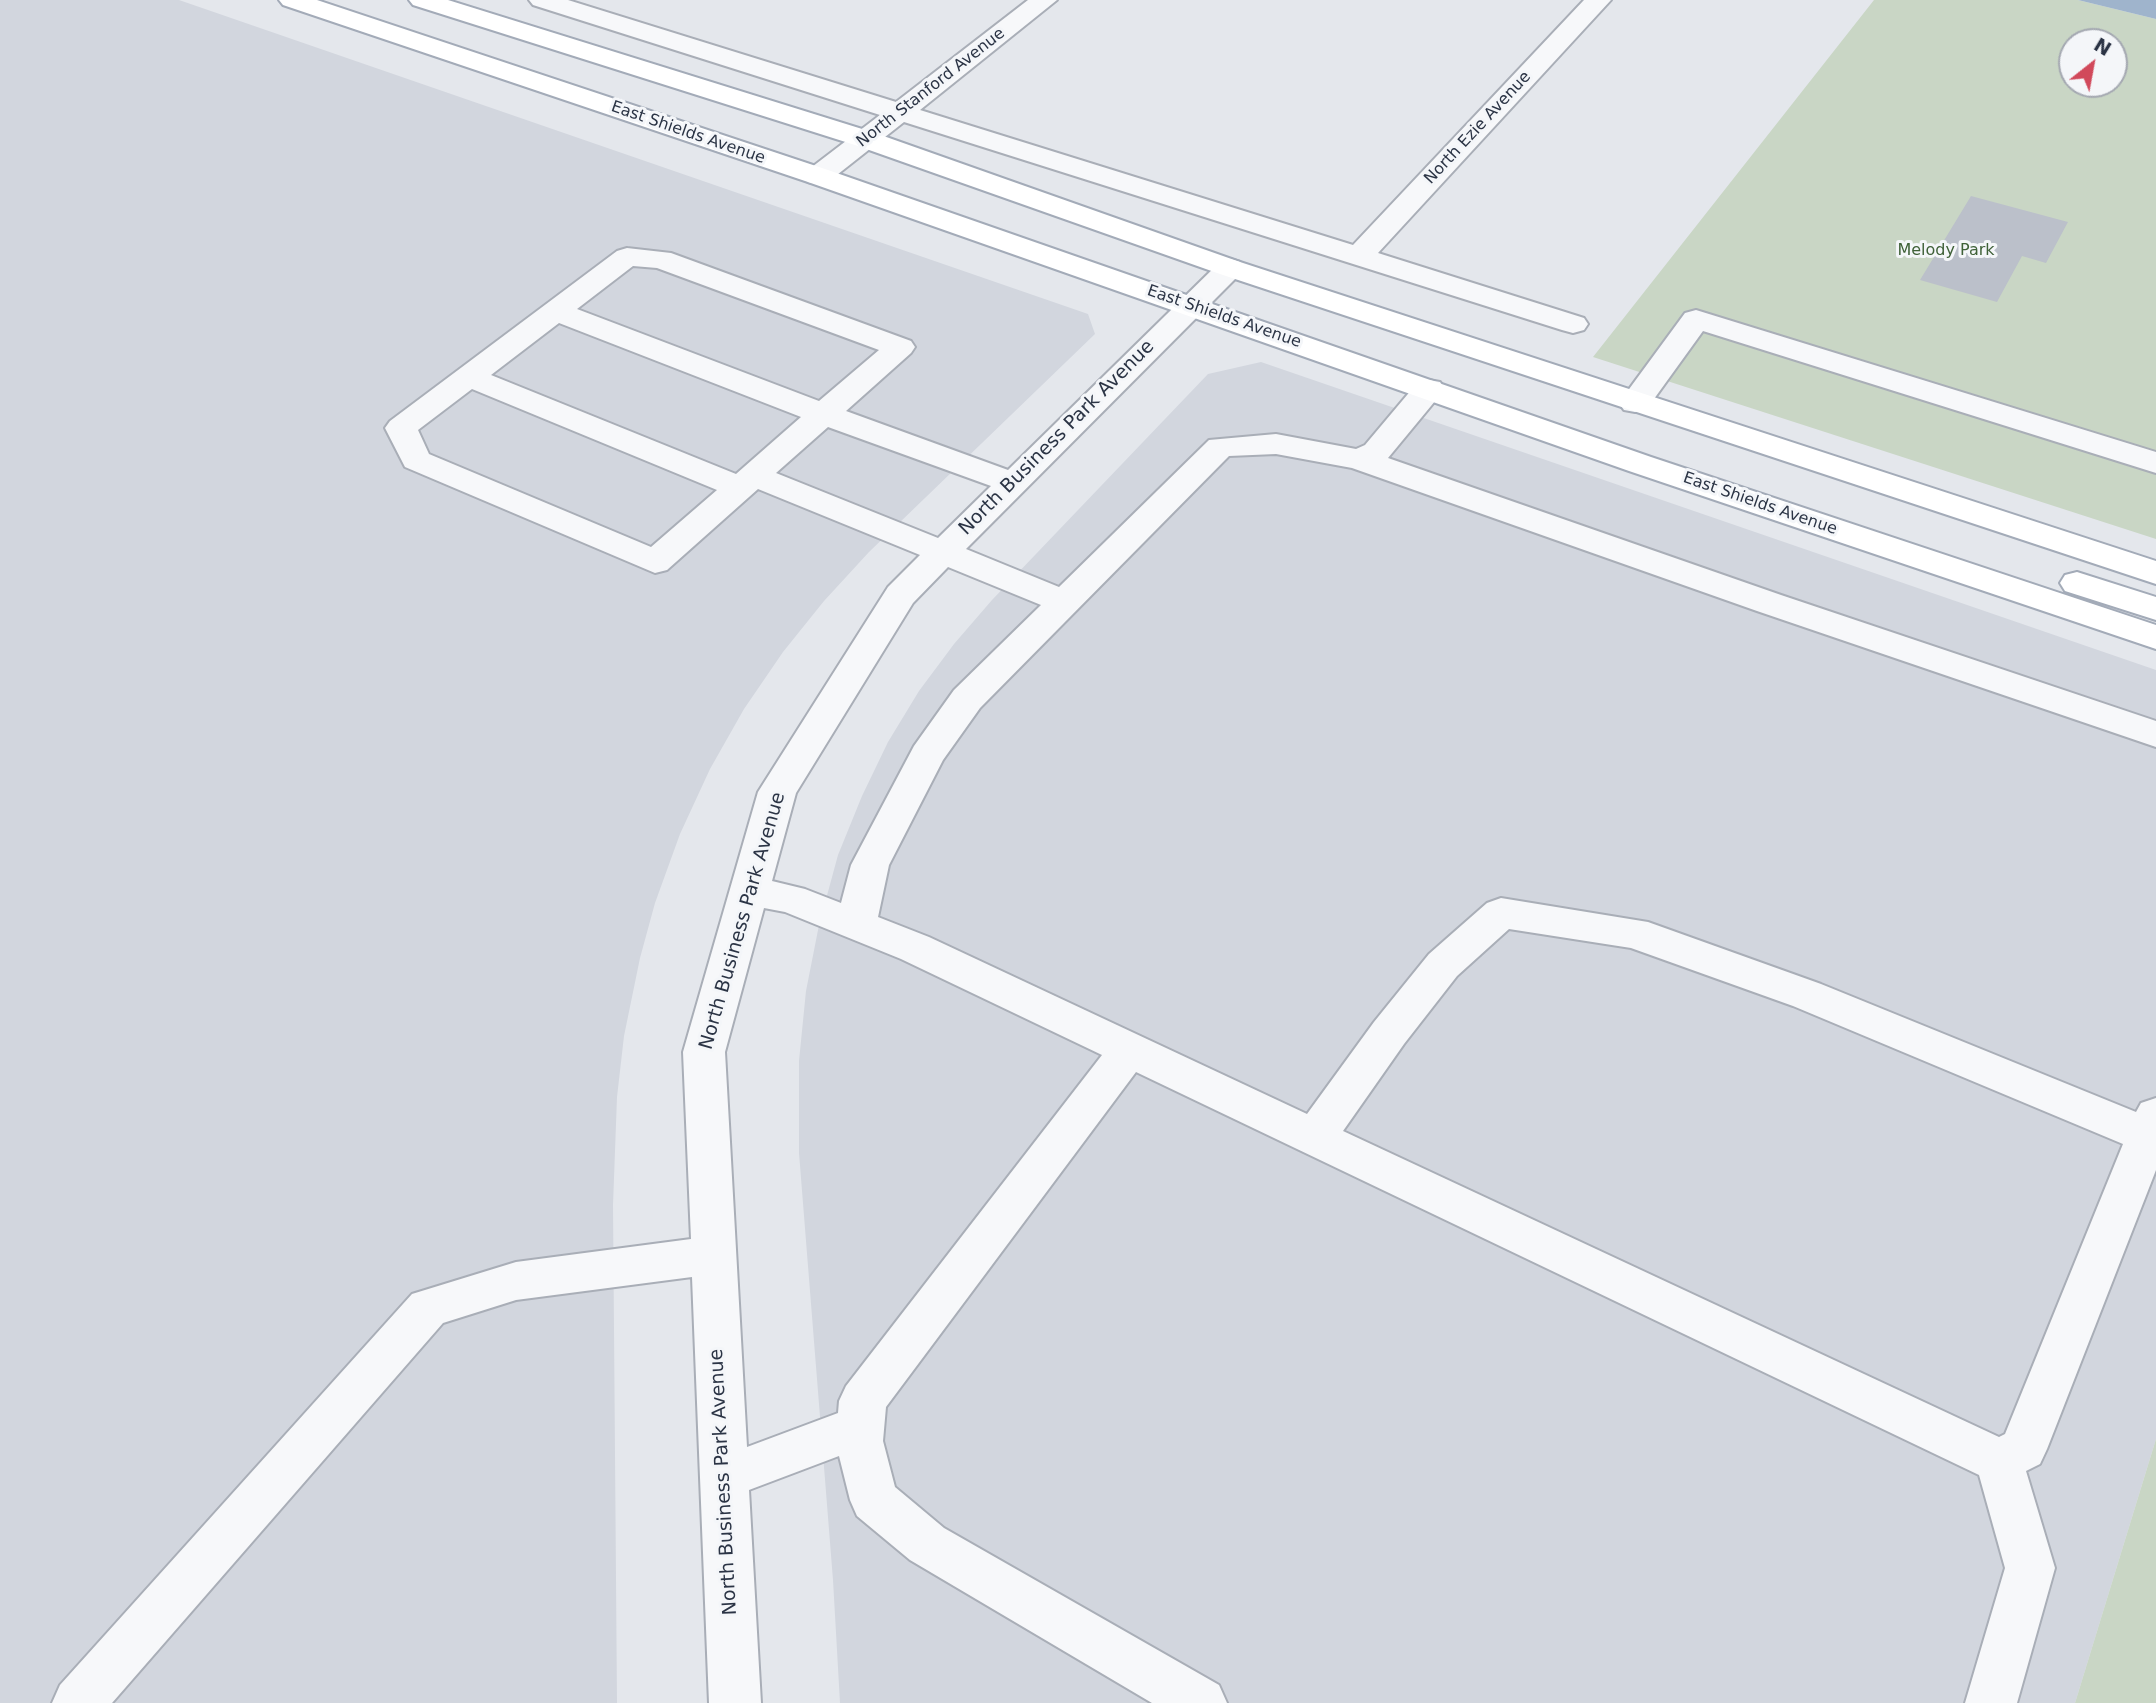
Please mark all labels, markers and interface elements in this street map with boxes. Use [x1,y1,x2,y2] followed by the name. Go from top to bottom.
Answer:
[853,24,1009,152] street label: North Stanford Avenue
[2058,28,2128,98] north arrow
[2090,33,2115,60] text: N
[1421,68,1535,188] street label: North Ezie Avenue
[608,98,768,168] street label: East Shields Avenue
[1897,241,1995,261] park label: Melody Park
[1144,282,1304,352] street label: East Shields Avenue
[955,336,1159,540] street label: North Business Park Avenue
[1680,469,1840,539] street label: East Shields Avenue
[695,790,791,1052] street label: North Business Park Avenue
[706,1348,742,1616] street label: North Business Park Avenue

